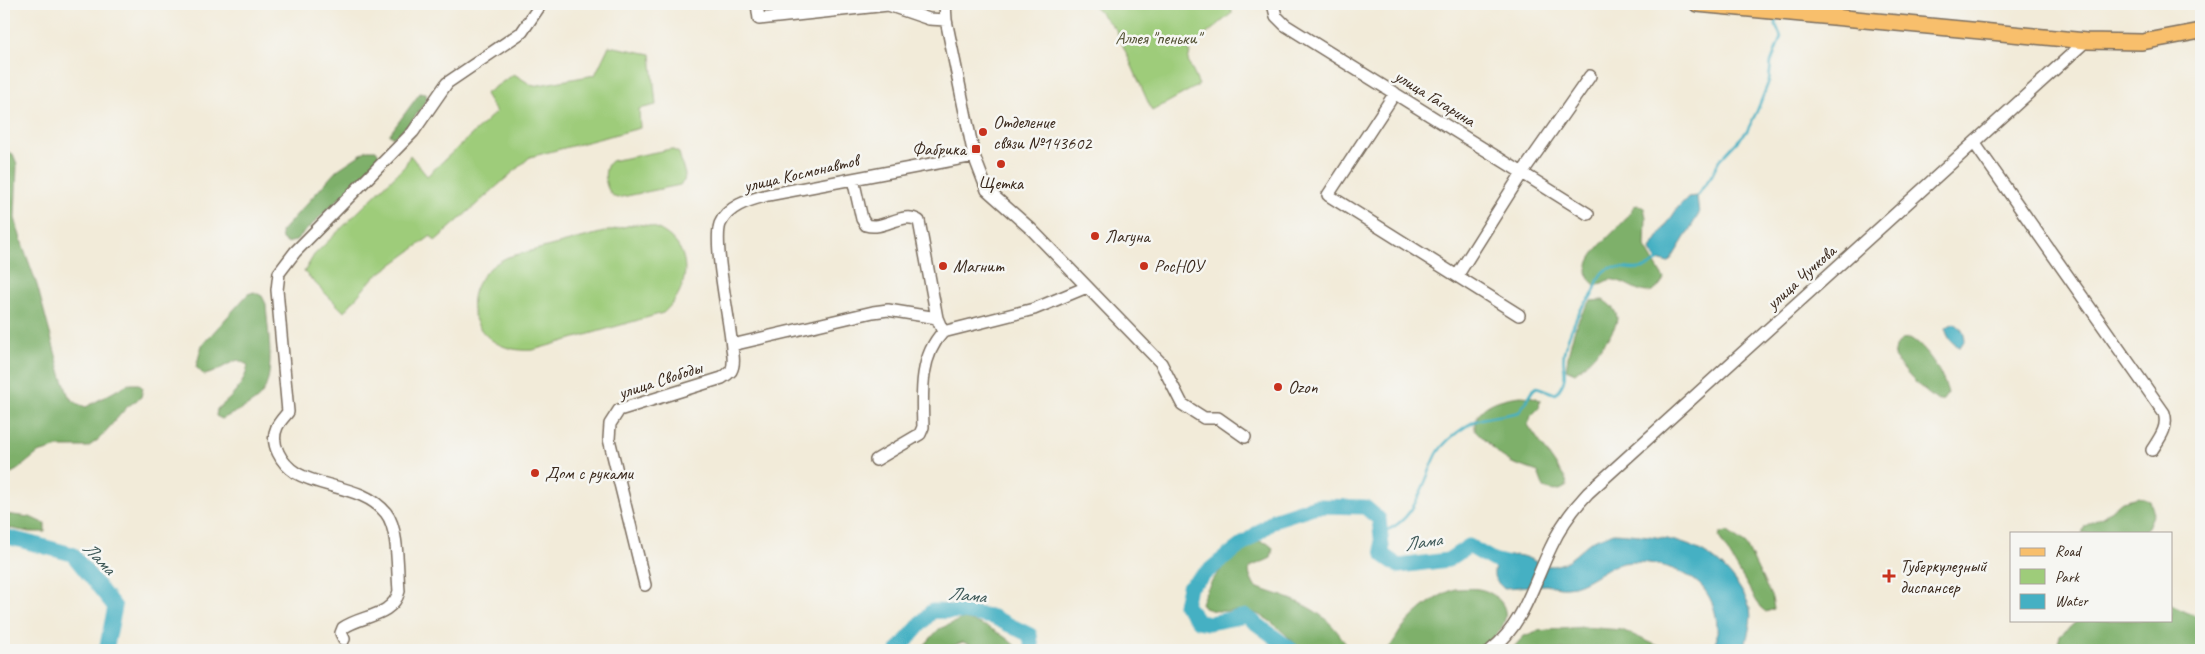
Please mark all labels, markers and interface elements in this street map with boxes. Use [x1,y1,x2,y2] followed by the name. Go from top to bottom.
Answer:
[1115,27,1204,49] park label: Аллея "пеньки"
[1390,64,1480,132] street label: улица Гагарина
[993,111,1093,154] place label: Отделение связи №143602
[977,126,989,138] marker: Отделение связи №143602
[912,138,968,160] place label: Фабрика
[970,143,982,155] marker: Фабрика
[741,148,863,197] street label: улица Космонавтов
[995,158,1007,170] marker: Щетка
[979,172,1025,194] place label: Щетка
[1105,225,1151,247] place label: Лагуна
[1089,230,1101,242] marker: Лагуна
[1761,239,1841,315] street label: улица Чучкова
[953,255,1005,277] place label: Магнит
[1154,255,1206,277] place label: РосНОУ
[937,260,949,272] marker: Магнит
[1138,260,1150,272] marker: РосНОУ
[614,356,706,404] street label: улица Свободы
[1288,376,1318,398] place label: Ozon
[1272,381,1284,393] marker: Ozon
[545,462,634,484] place label: Дом с руками
[529,467,541,479] marker: Дом с руками
[1403,527,1446,557] water label: Лама
[2010,532,2172,622] legend
[77,536,122,581] water label: Лама
[2055,542,2082,561] text: Road
[1900,555,1988,598] place label: Туберкулезный диспансер
[2055,568,2080,587] text: Park
[1882,569,1896,583] marker: Туберкулезный диспансер
[947,581,989,609] water label: Лама
[2055,592,2089,611] text: Water

